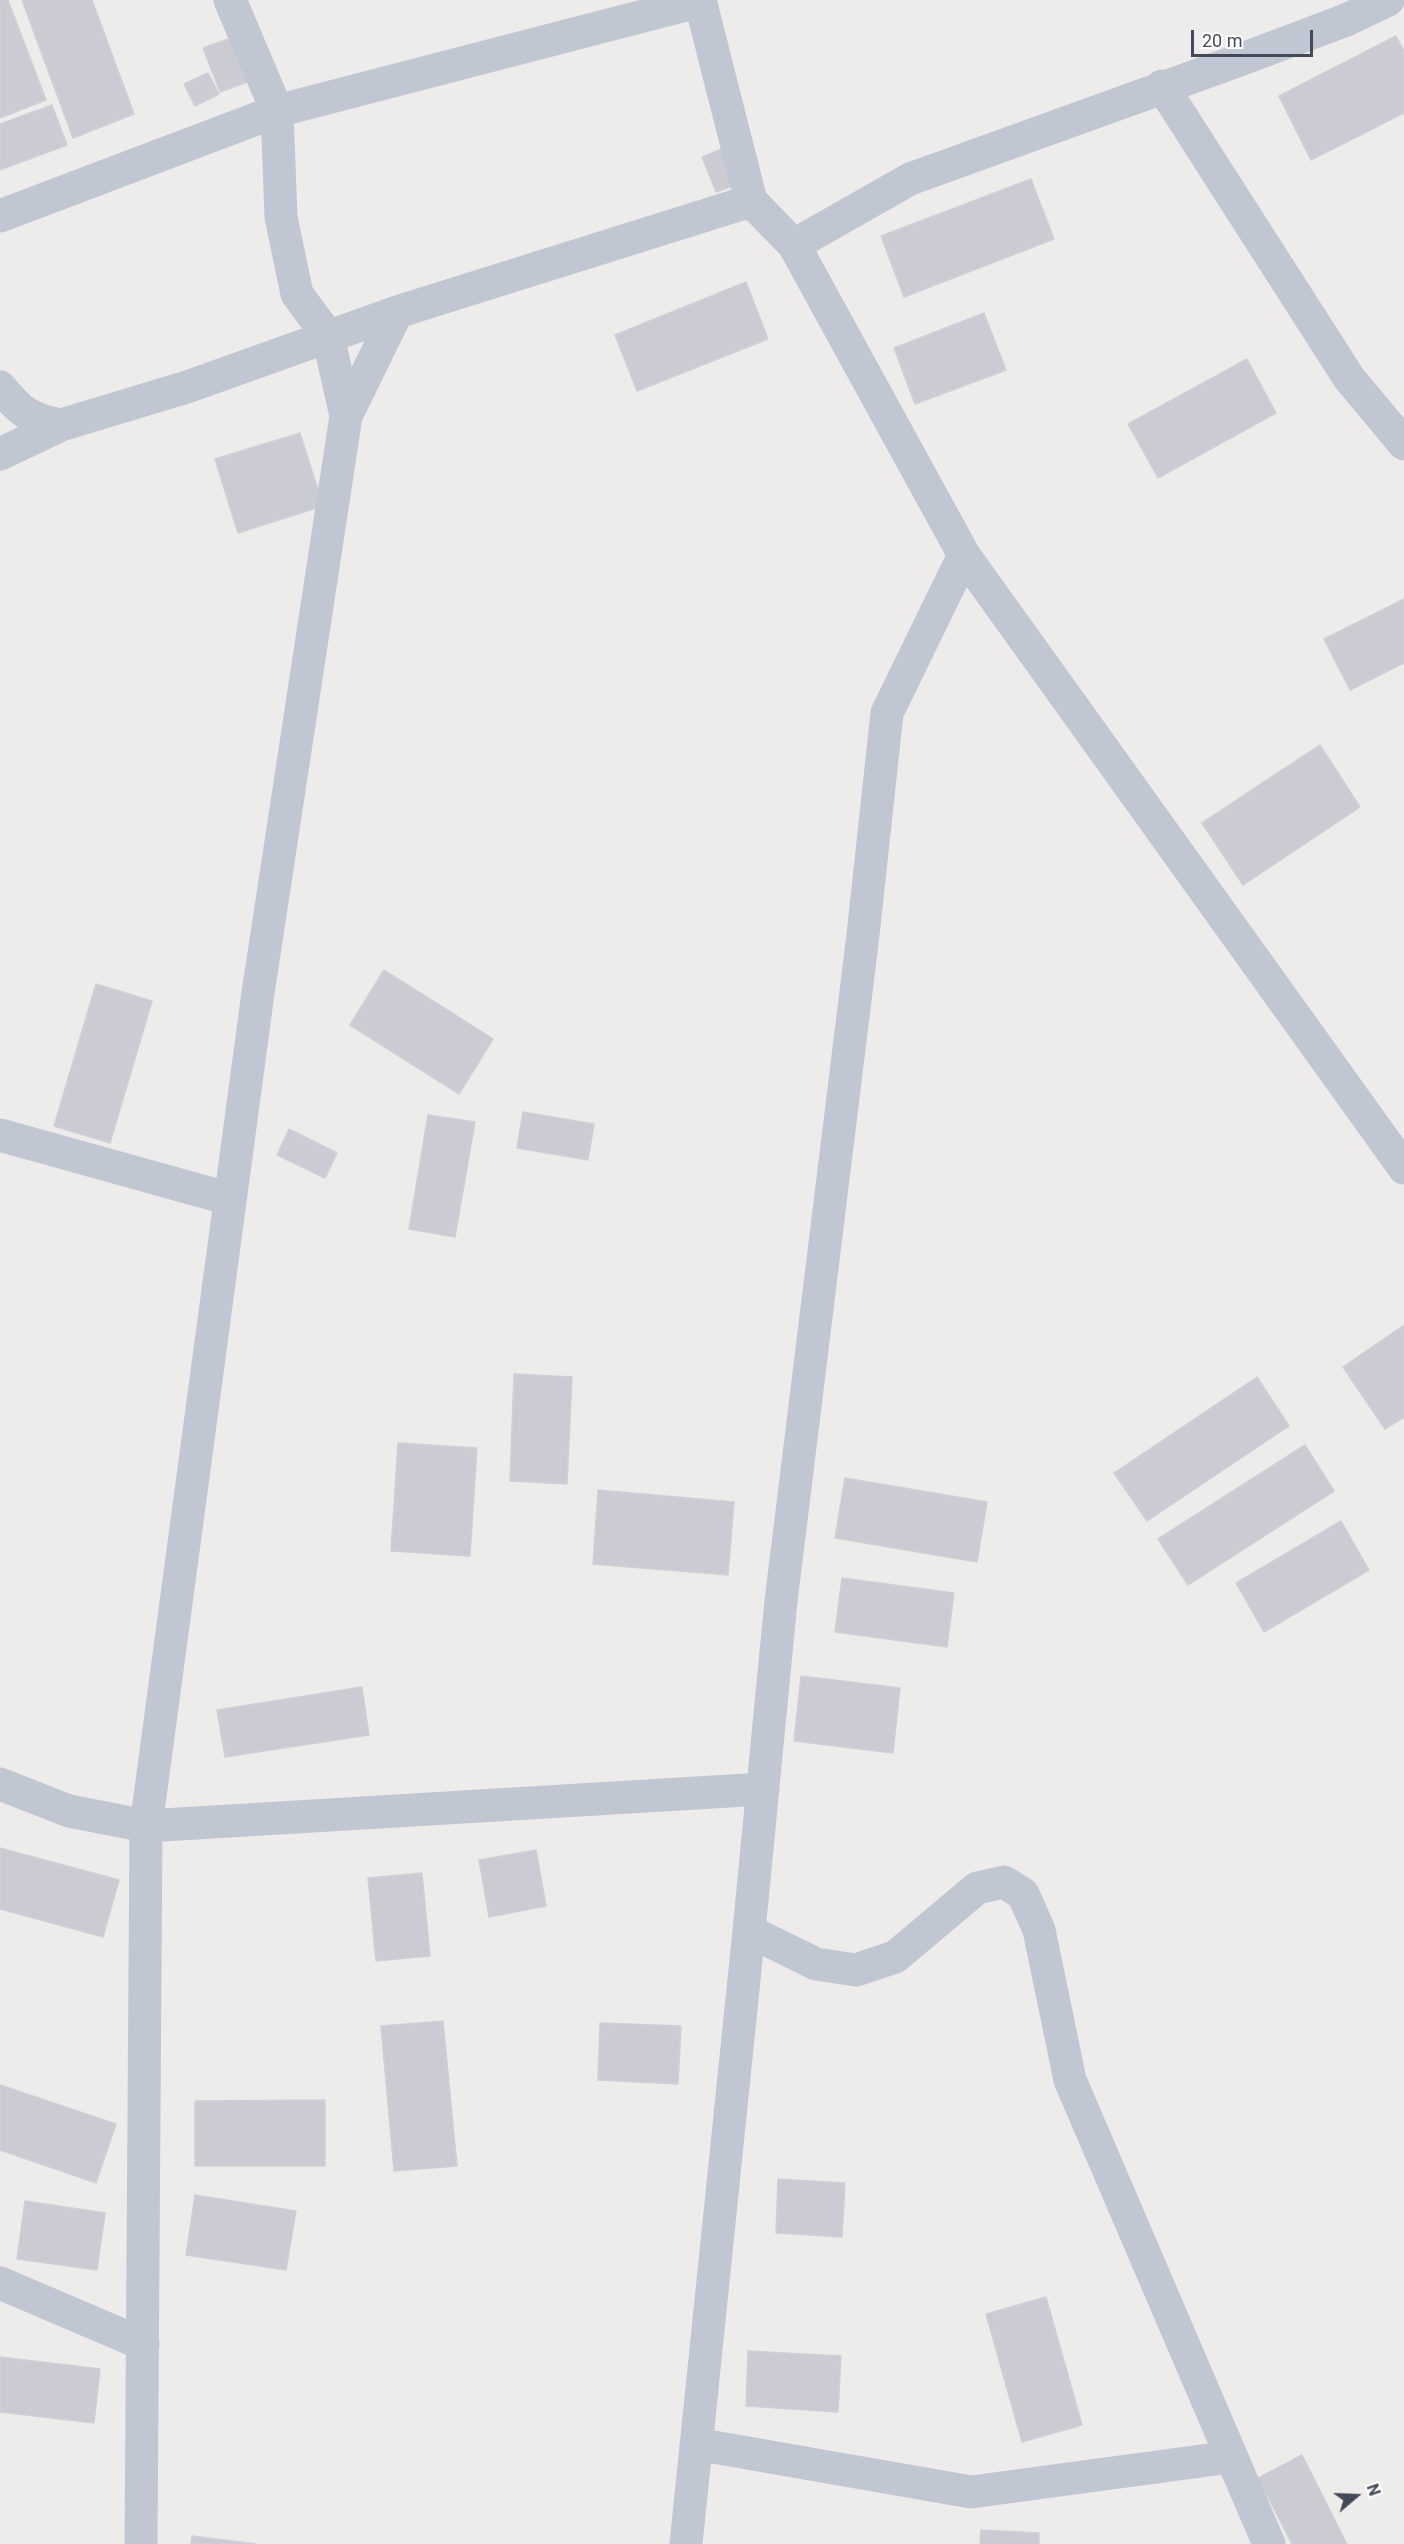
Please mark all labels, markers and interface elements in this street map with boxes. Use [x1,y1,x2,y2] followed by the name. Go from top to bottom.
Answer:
[1194,18,1316,56] scale bar
[1202,30,1242,51] text: 20 m
[1326,2466,1386,2526] north arrow
[1363,2482,1384,2498] text: N

